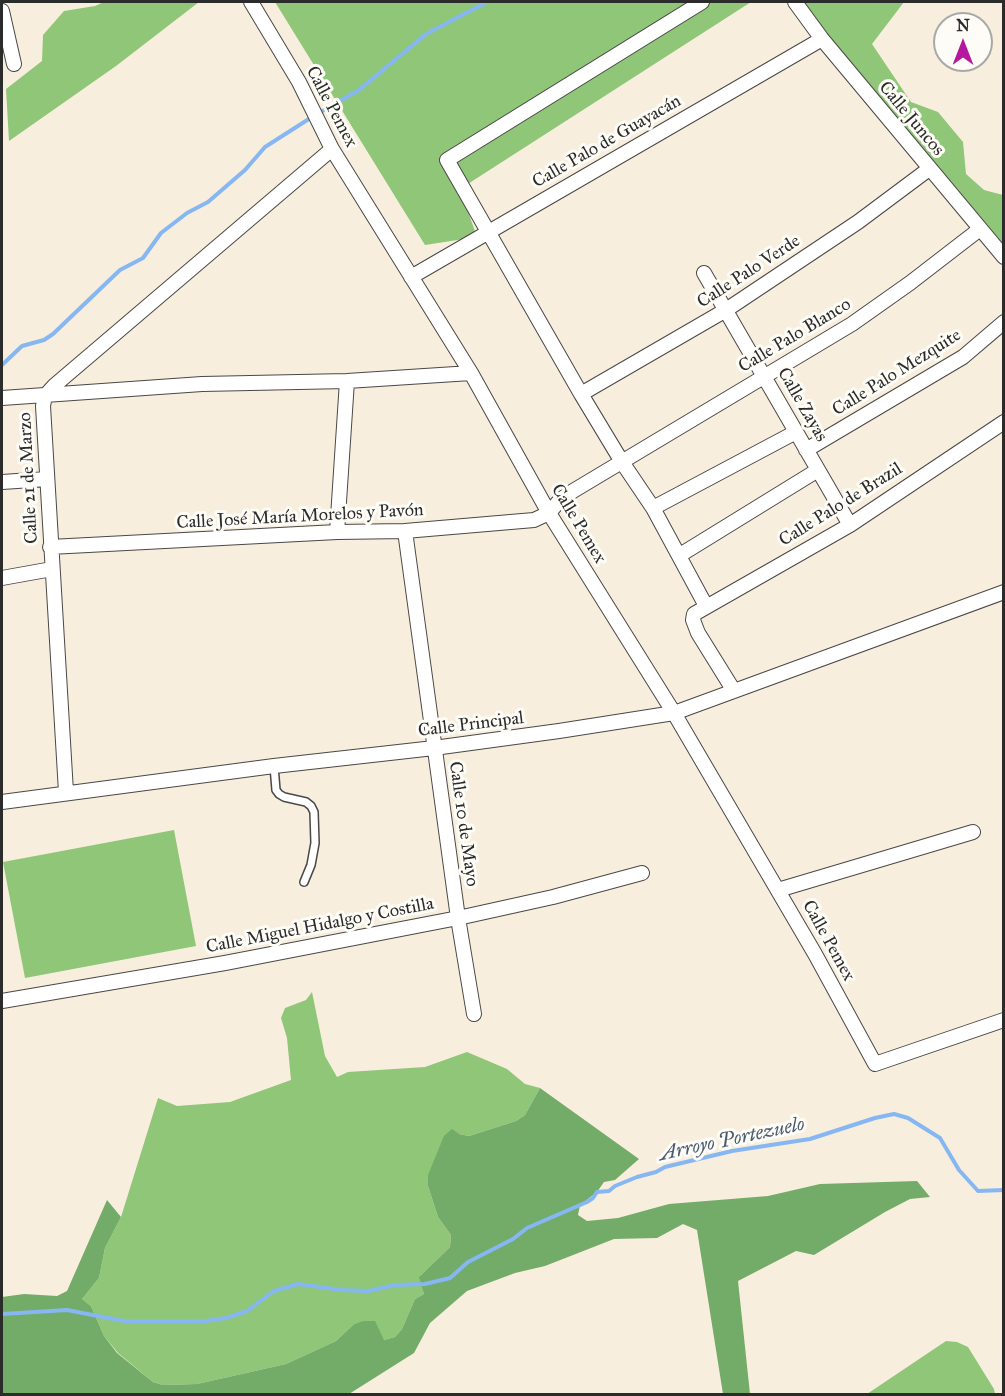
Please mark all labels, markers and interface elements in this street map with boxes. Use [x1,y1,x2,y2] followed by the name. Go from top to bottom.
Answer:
[933,12,993,72] north arrow
[956,16,970,35] text: N
[301,63,361,151] street label: Calle Pemex
[874,77,948,161] street label: Calle Juncos
[529,91,685,193] street label: Calle Palo de Guayacán
[694,231,804,313] street label: Calle Palo Verde
[735,294,855,378] street label: Calle Palo Blanco
[829,325,965,421] street label: Calle Palo Mezquite
[772,364,832,446] street label: Calle Zayas
[15,412,43,544] street label: Calle 21 de Marzo
[775,458,907,552] street label: Calle Palo de Brazil
[546,480,610,568] street label: Calle Pemex
[176,500,424,534] street label: Calle José María Morelos y Pavón
[417,708,525,742] street label: Calle Principal
[444,760,482,888] street label: Calle 10 de Mayo
[204,893,436,959] street label: Calle Miguel Hidalgo y Costilla
[797,897,859,985] street label: Calle Pemex
[657,1113,807,1167] water label: Arroyo Portezuelo

